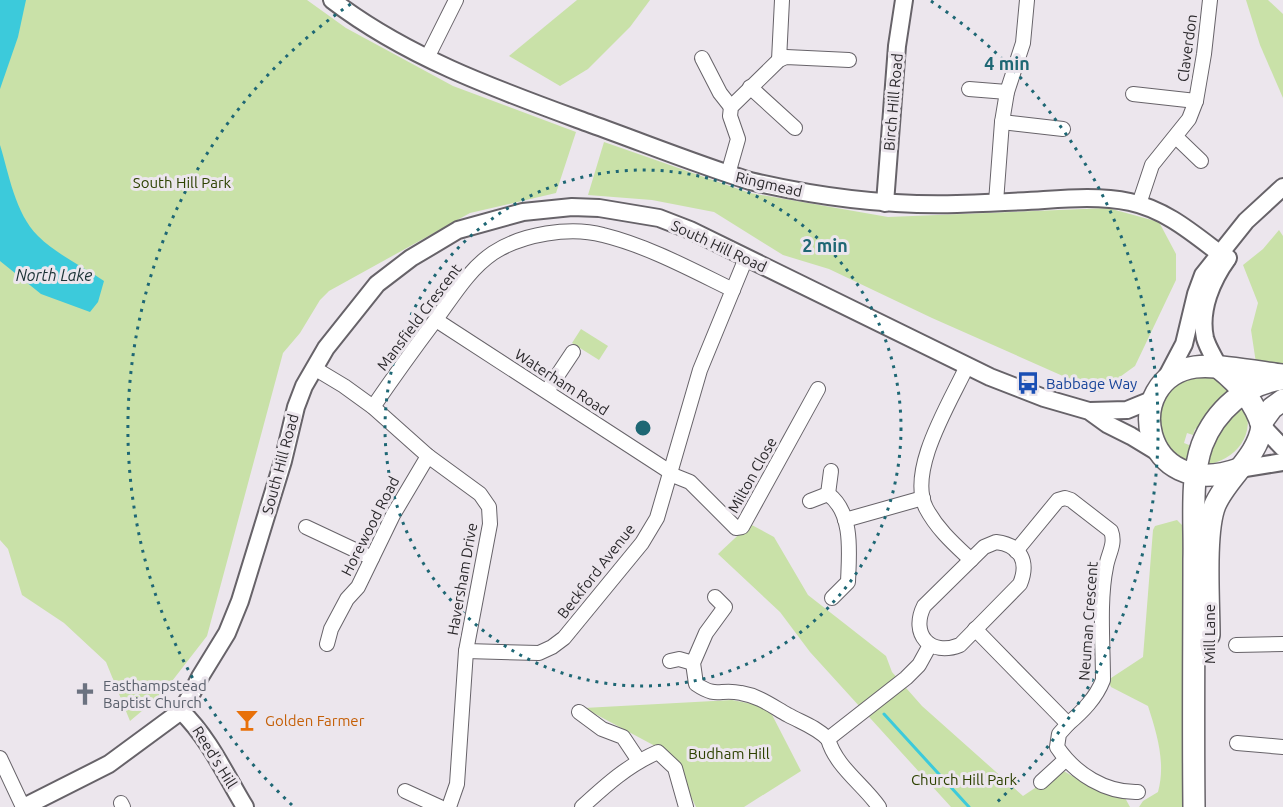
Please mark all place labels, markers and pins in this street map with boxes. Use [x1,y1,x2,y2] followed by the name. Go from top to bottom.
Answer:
[1015,370,1041,396] bus stop icon: Babbage Way
[1046,375,1137,392] place label: Babbage Way
[633,418,653,438] centre of rings
[103,677,207,711] place label: Easthampstead Baptist Church
[72,681,98,707] church icon: Easthampstead Baptist Church
[234,707,260,733] bar icon: Golden Farmer
[265,712,365,729] place label: Golden Farmer

